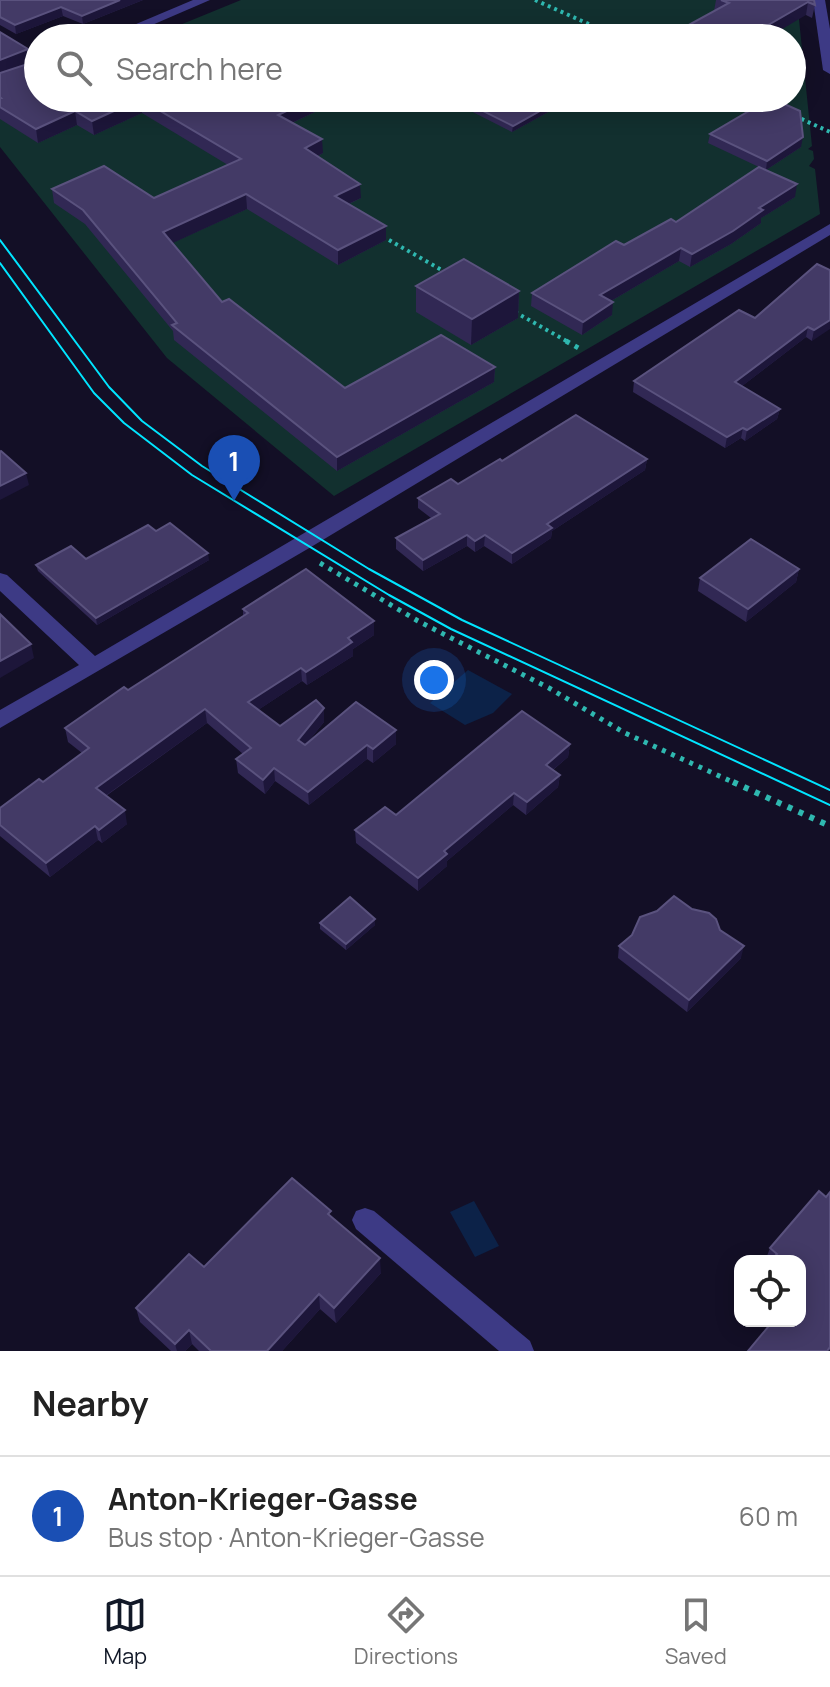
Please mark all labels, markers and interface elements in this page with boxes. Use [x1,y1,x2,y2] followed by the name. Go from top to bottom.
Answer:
[24,24,806,112] search box
[52,46,96,90] icon: search
[116,48,283,89] text: Search here
[208,435,260,501] pin: 1
[414,660,454,700] your location
[734,1255,806,1327] map controls
[734,1255,806,1327] button: locate
[32,1380,148,1426] text: Nearby
[108,1478,418,1519] text: Anton-Krieger-Gasse
[52,1498,64,1534] text: 1
[739,1498,798,1534] text: 60 m
[108,1519,485,1555] text: Bus stop · Anton-Krieger-Gasse
[103,1593,147,1671] tab: Map
[354,1593,458,1671] tab: Directions
[665,1593,727,1671] tab: Saved

